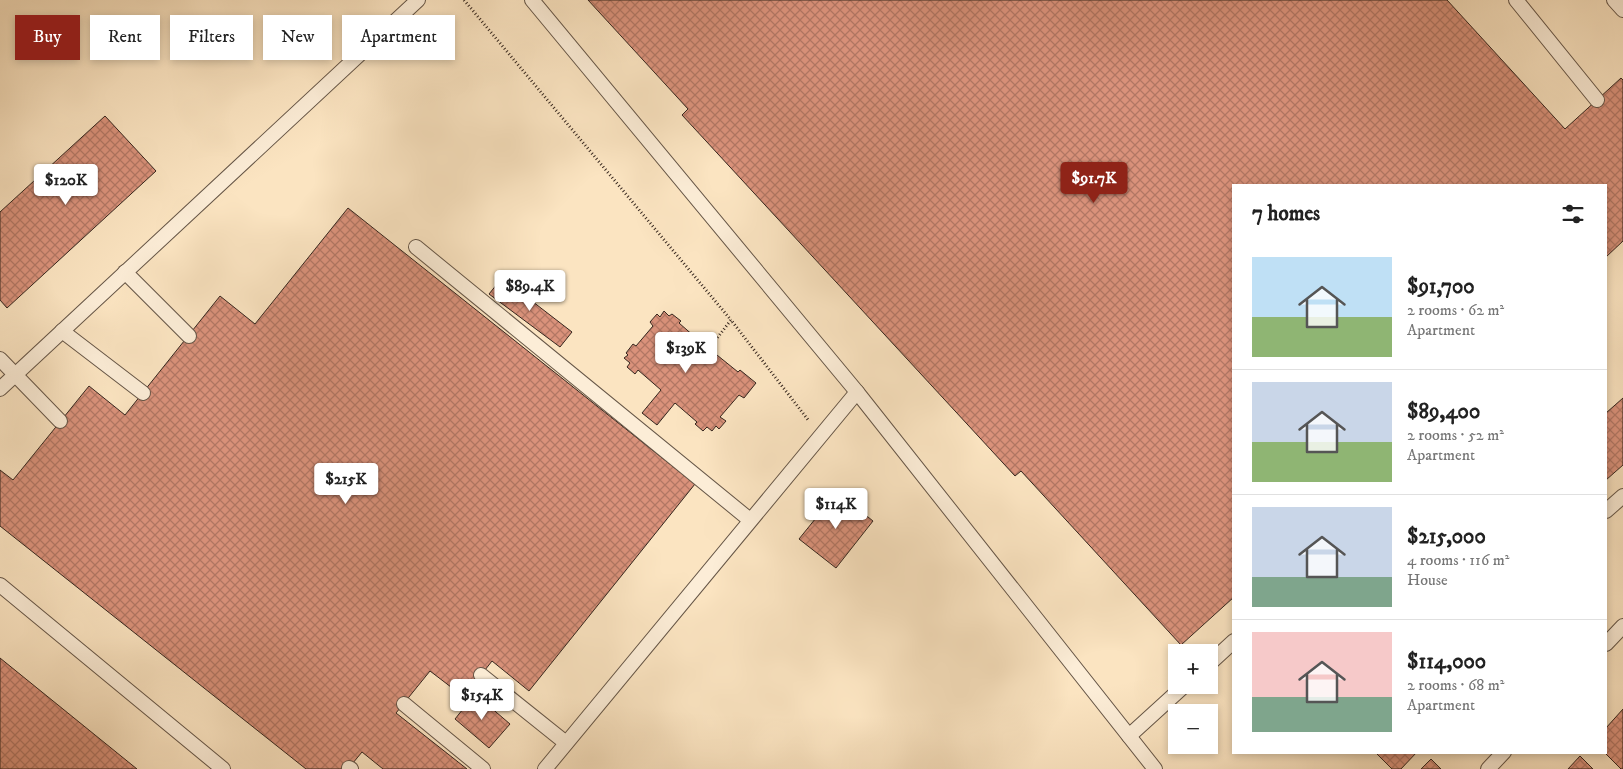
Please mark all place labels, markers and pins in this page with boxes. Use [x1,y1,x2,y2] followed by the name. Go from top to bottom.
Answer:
[1053,162,1135,204] pin: $91.7K
[31,164,101,206] pin: $120K
[489,270,571,312] pin: $89.4K
[651,332,721,374] pin: $139K
[311,462,381,505] pin: $215K
[801,488,871,530] pin: $114K
[447,678,517,721] pin: $154K

